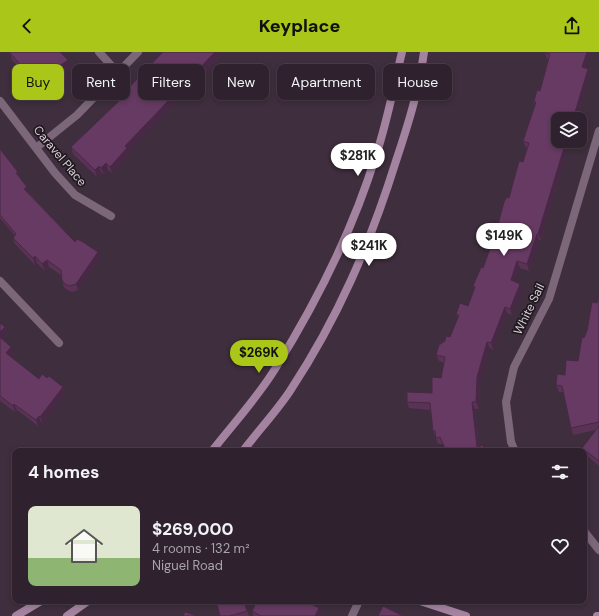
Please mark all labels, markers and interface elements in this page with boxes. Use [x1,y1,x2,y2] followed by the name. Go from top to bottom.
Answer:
[259,14,340,38] text: Keyplace
[16,15,38,37] icon: back
[561,15,583,37] icon: share
[12,64,64,100] chip: Buy
[72,64,130,100] chip: Rent
[138,64,205,100] chip: Filters
[213,64,269,100] chip: New
[277,64,375,100] chip: Apartment
[383,64,452,100] chip: House
[551,112,587,148] map controls
[551,112,587,148] button: layers
[30,122,90,190] street label: Caravel Place
[330,143,386,177] pin: $281K
[340,147,376,164] text: $281K
[476,223,532,257] pin: $149K
[485,227,523,244] text: $149K
[341,233,397,267] pin: $241K
[351,237,387,254] text: $241K
[510,281,548,337] street label: White Sail
[231,340,287,374] pin: $269K
[239,344,279,361] text: $269K
[28,461,99,483] text: 4 homes
[549,461,571,483] icon: filters
[152,518,233,540] text: $269,000
[60,522,108,570] icon: home
[549,535,571,557] icon: heart
[152,540,250,557] text: 4 rooms · 132 m²
[152,557,223,574] text: Niguel Road

